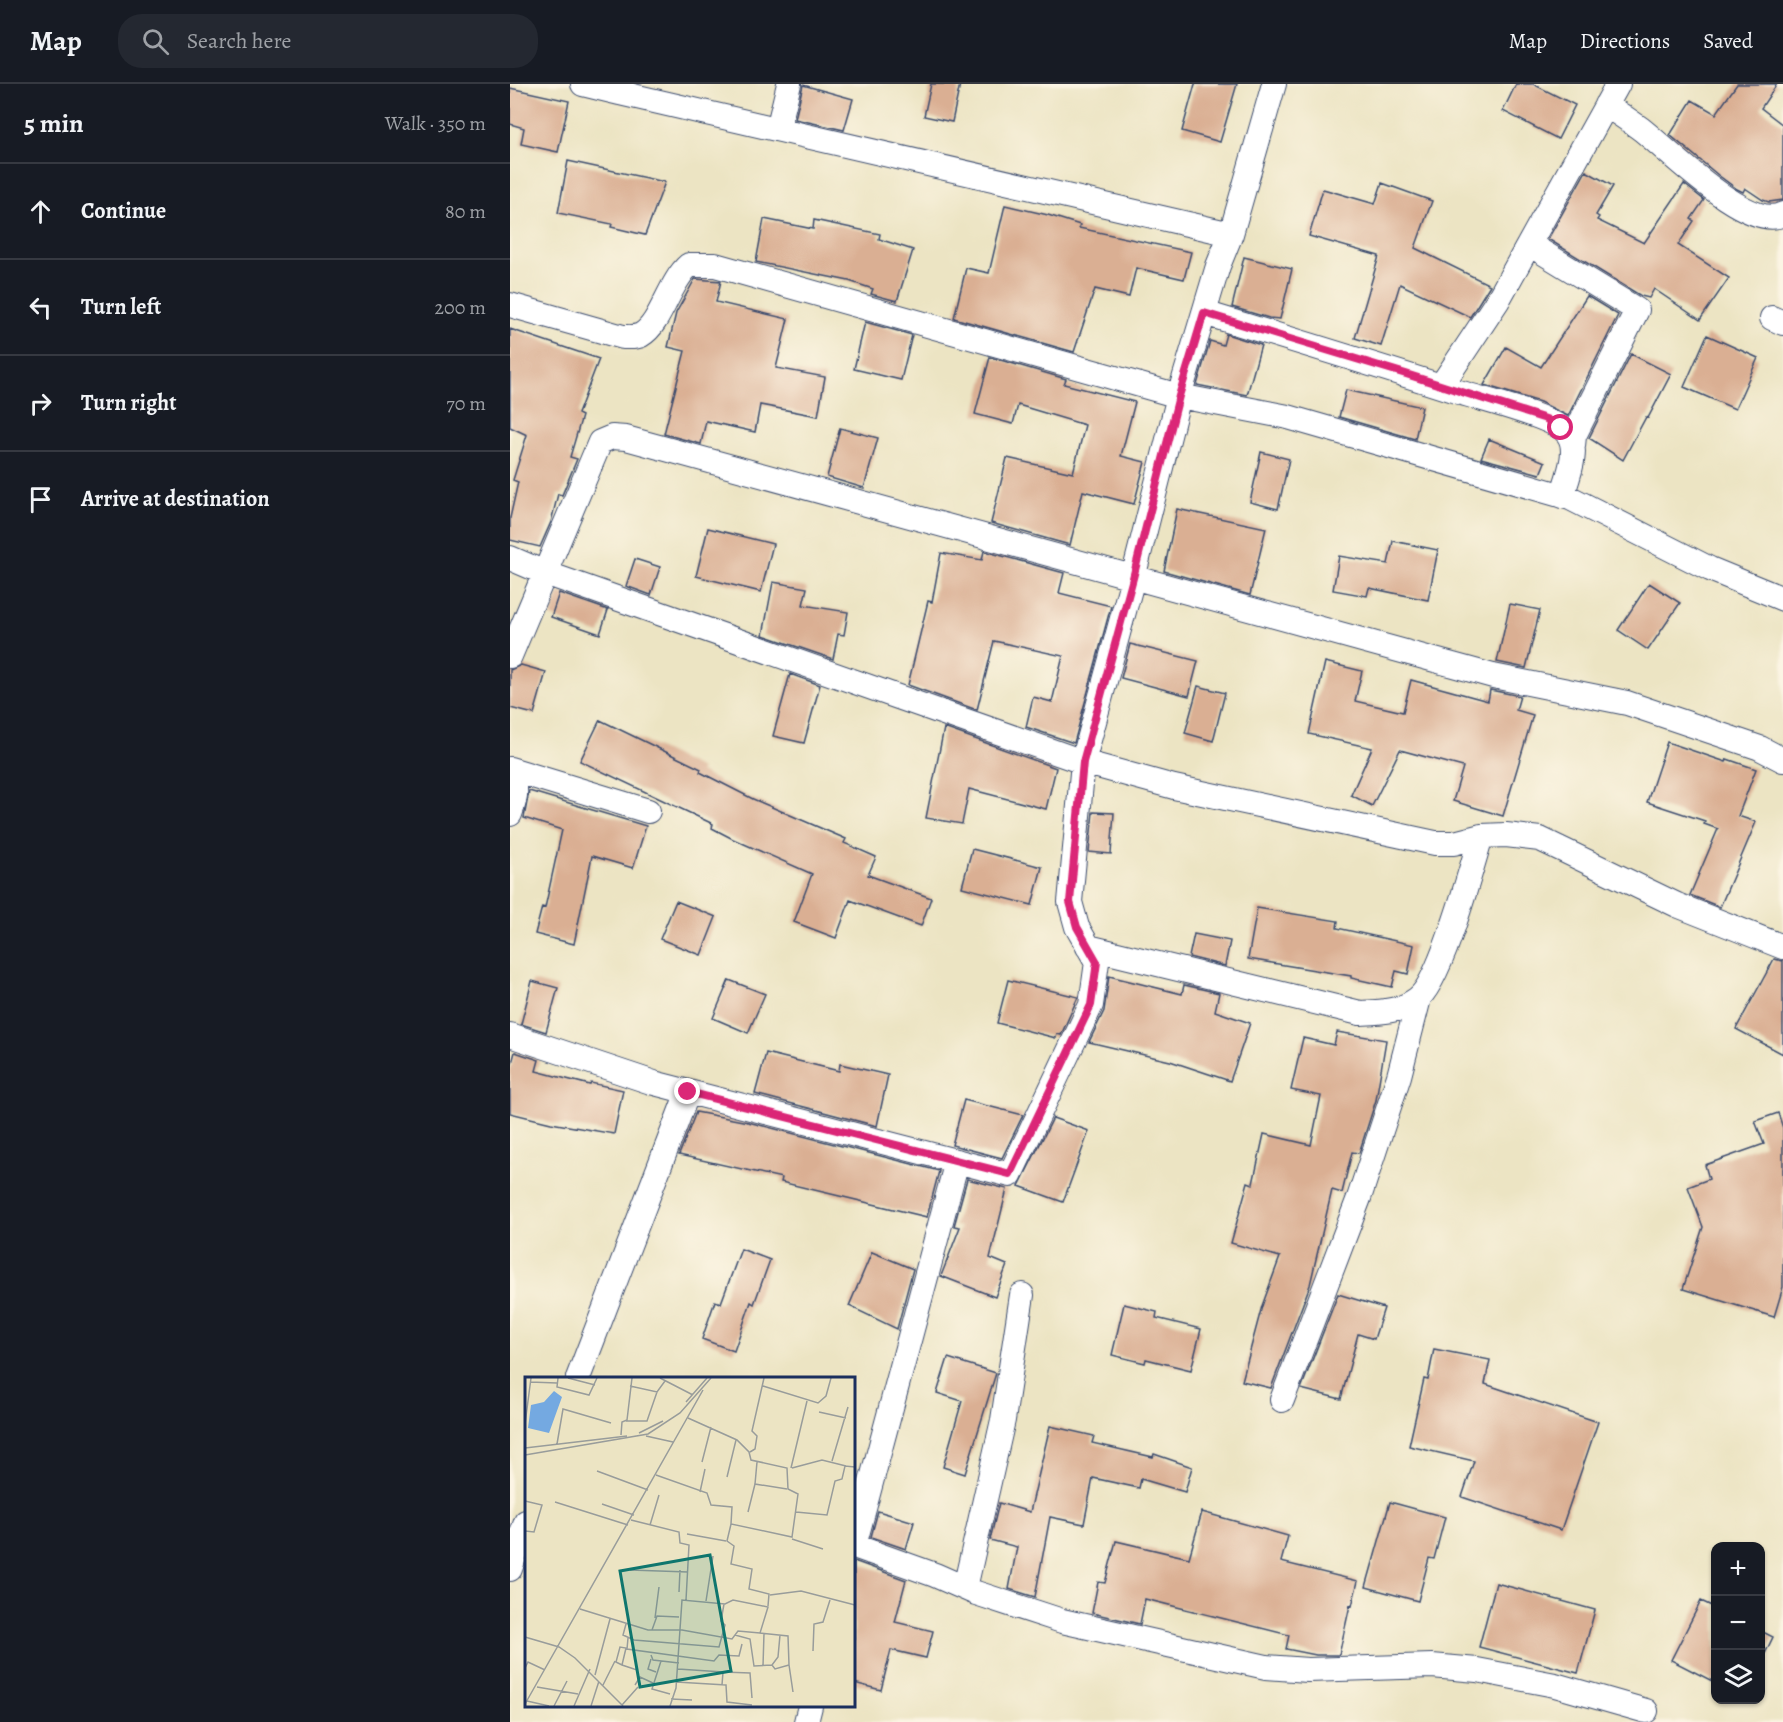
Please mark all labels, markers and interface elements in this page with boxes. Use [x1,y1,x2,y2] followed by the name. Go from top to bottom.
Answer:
[118,14,538,68] search box
[30,22,82,60] text: Map
[139,25,172,58] icon: search
[187,26,291,56] text: Search here
[1509,27,1547,55] text: Map
[1580,27,1670,55] text: Directions
[1703,27,1753,55] text: Saved
[24,106,84,141] text: 5 min
[385,110,486,137] text: Walk · 350 m
[24,195,57,228] icon: ahead
[81,196,166,226] text: Continue
[445,198,486,225] text: 80 m
[24,291,57,324] icon: left
[81,292,161,322] text: Turn left
[435,294,486,321] text: 200 m
[24,387,57,420] icon: right
[81,388,177,418] text: Turn right
[446,390,486,417] text: 70 m
[1547,414,1573,440] route start
[24,483,57,516] icon: arrive
[81,484,270,514] text: Arrive at destination
[674,1078,700,1104] route end
[525,1377,855,1707] inset map
[1711,1542,1765,1704] map controls
[1711,1542,1765,1596] button: +
[1711,1596,1765,1650] button: −
[1711,1650,1765,1704] button: layers

